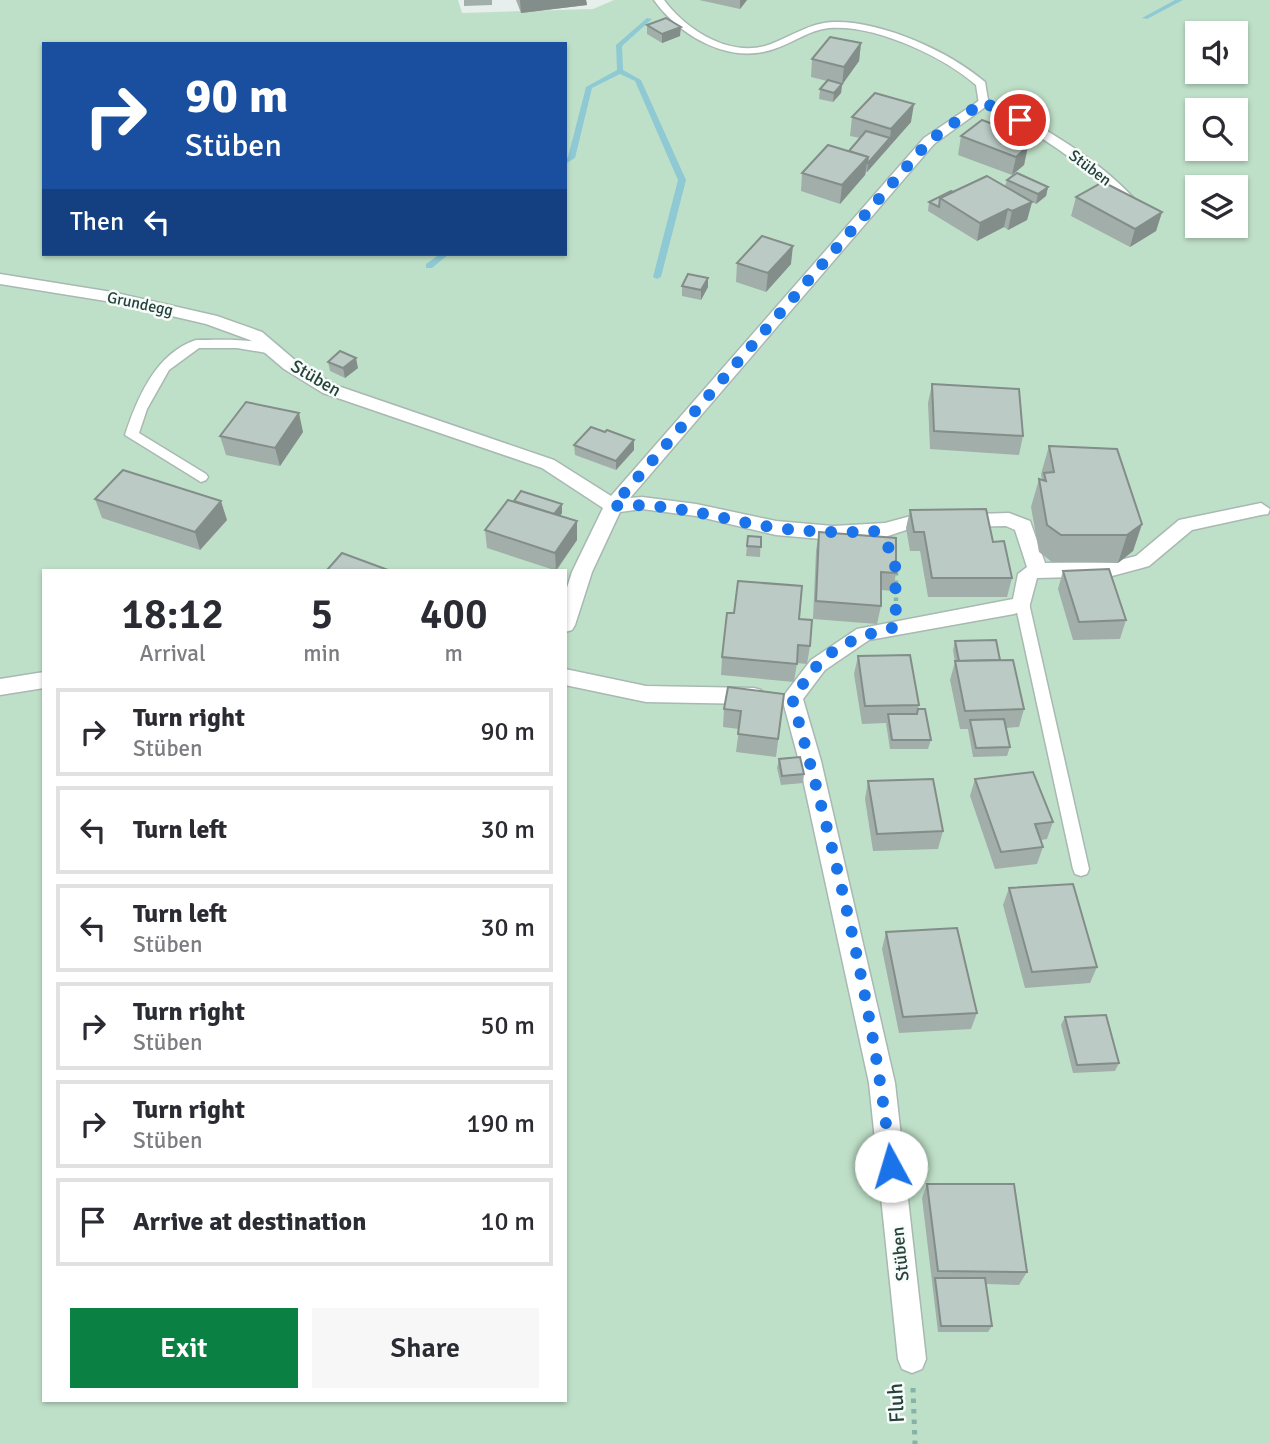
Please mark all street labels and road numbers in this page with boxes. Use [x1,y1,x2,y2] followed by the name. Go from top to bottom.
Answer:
[1065,145,1115,191] street label: Stüben
[105,287,175,321] street label: Grundegg
[287,355,345,401] street label: Stüben
[886,1226,914,1282] street label: Stüben
[882,1382,910,1424] street label: Fluh

